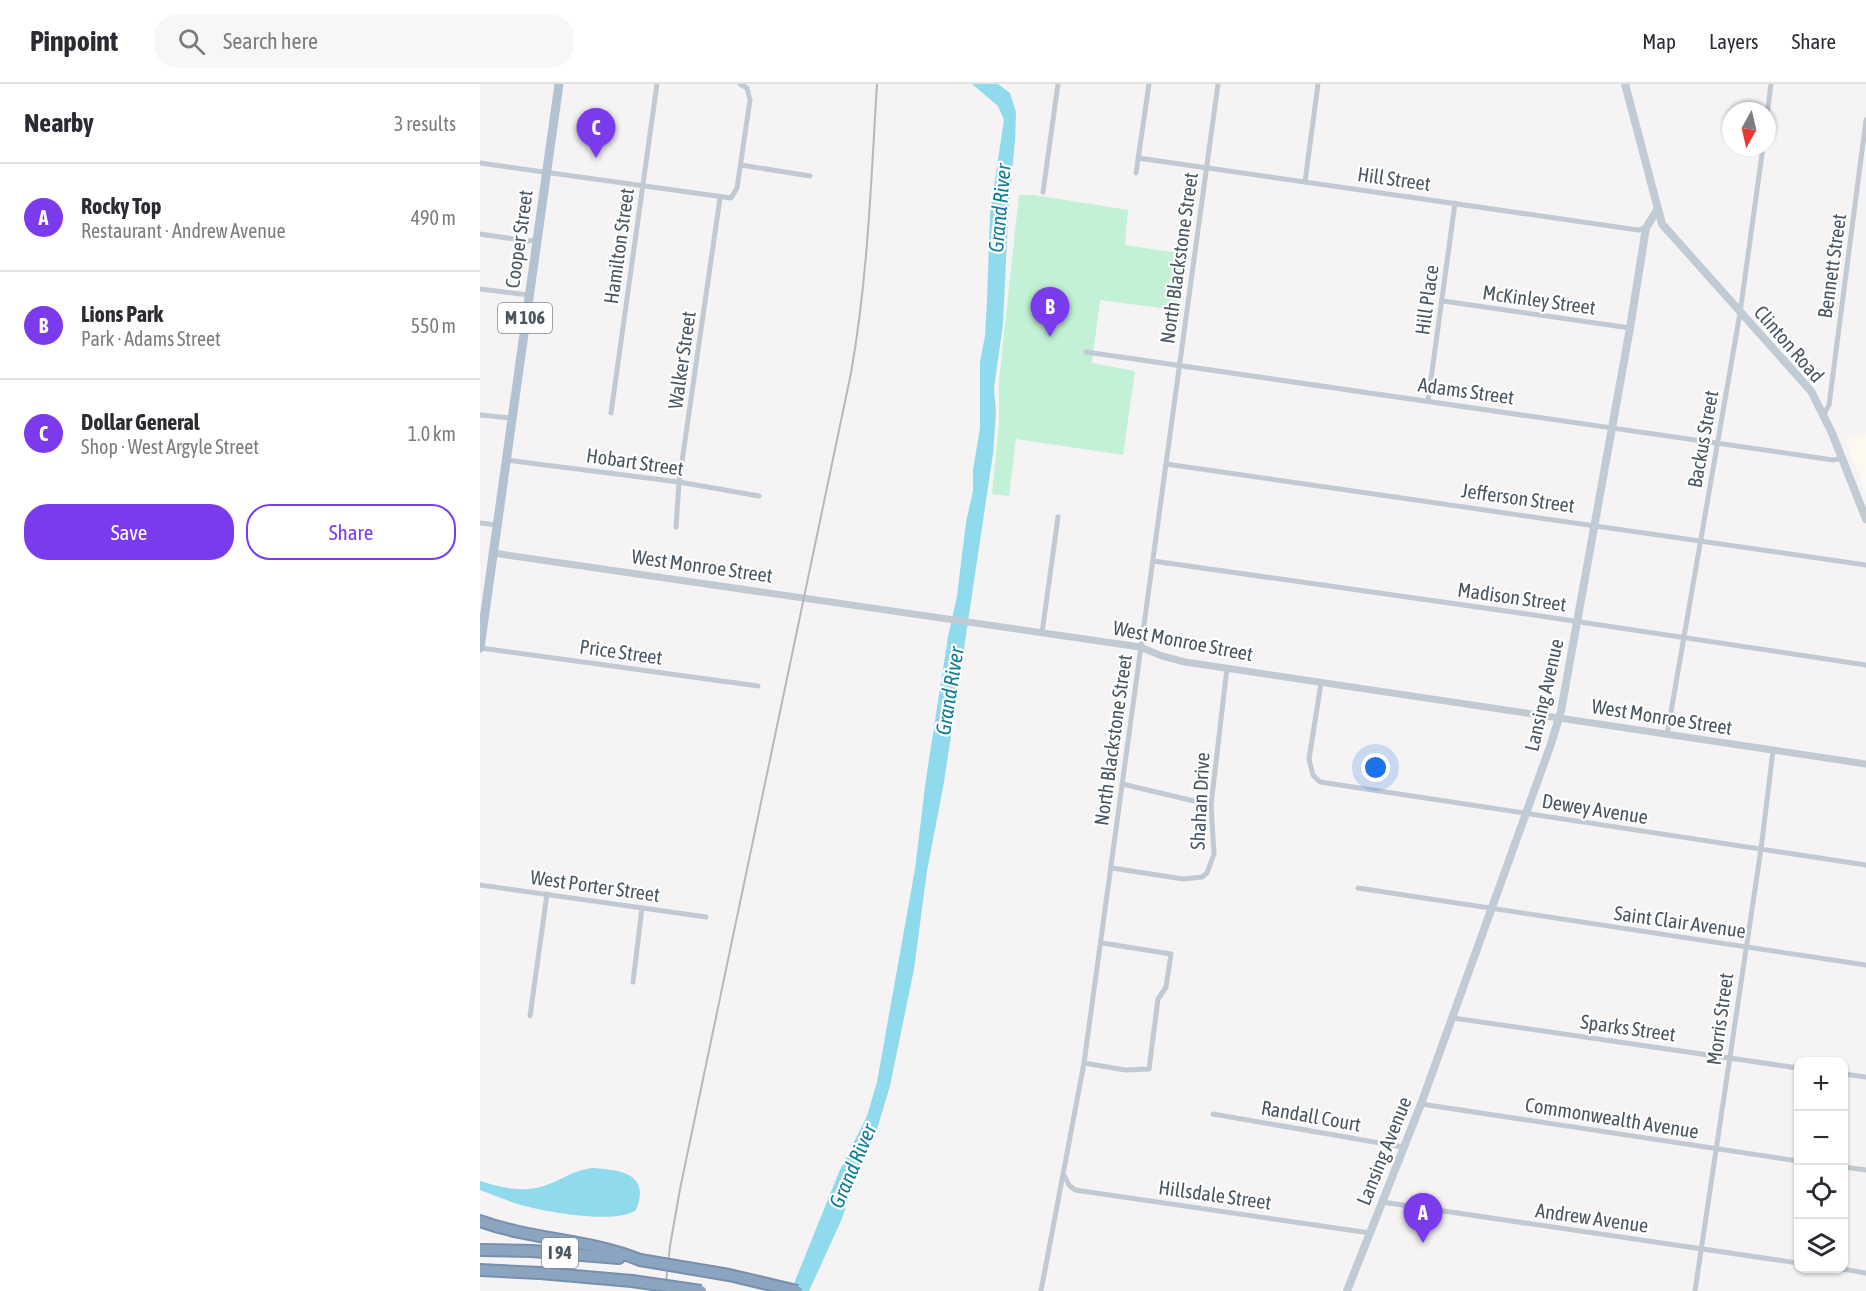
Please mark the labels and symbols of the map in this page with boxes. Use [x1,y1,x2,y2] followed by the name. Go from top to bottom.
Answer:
[1722,102,1776,156] north arrow
[576,109,616,158] pin: C
[983,162,1015,253] water label: Grand River
[1356,162,1432,195] street label: Hill Street
[1155,171,1202,345] street label: North Blackstone Street
[599,186,638,305] street label: Hamilton Street
[500,188,537,289] street label: Cooper Street
[1813,212,1850,320] street label: Bennett Street
[1410,263,1443,336] street label: Hill Place
[1481,280,1597,319] street label: McKinley Street
[1030,288,1070,337] pin: B
[1750,301,1829,387] street label: Clinton Road
[498,303,552,333] road number: M 106
[663,309,700,410] street label: Walker Street
[1417,372,1516,409] street label: Adams Street
[1683,388,1722,489] street label: Backus Street
[585,443,685,480] street label: Hobart Street
[1460,478,1576,517] street label: Jefferson Street
[630,544,774,587] street label: West Monroe Street
[1456,577,1568,616] street label: Madison Street
[1111,616,1255,665] street label: West Monroe Street
[578,634,664,669] street label: Price Street
[1519,636,1568,753] street label: Lansing Avenue
[930,644,968,737] water label: Grand River
[1089,653,1136,827] street label: North Blackstone Street
[1590,694,1734,739] street label: West Monroe Street
[1185,752,1214,850] street label: Shahan Drive
[1361,753,1390,782] your location
[1540,789,1650,828] street label: Dewey Avenue
[529,865,661,906] street label: West Porter Street
[1613,901,1747,942] street label: Saint Clair Avenue
[1702,971,1737,1067] street label: Morris Street
[1579,1009,1677,1046] street label: Sparks Street
[1524,1092,1700,1143] street label: Commonwealth Avenue
[1351,1093,1416,1208] street label: Lansing Avenue
[1260,1095,1363,1136] street label: Randall Court
[824,1119,881,1211] water label: Grand River
[1157,1175,1273,1214] street label: Hillsdale Street
[1404,1194,1442,1243] pin: A
[1534,1198,1650,1237] street label: Andrew Avenue
[542,1238,578,1268] road number: I 94

